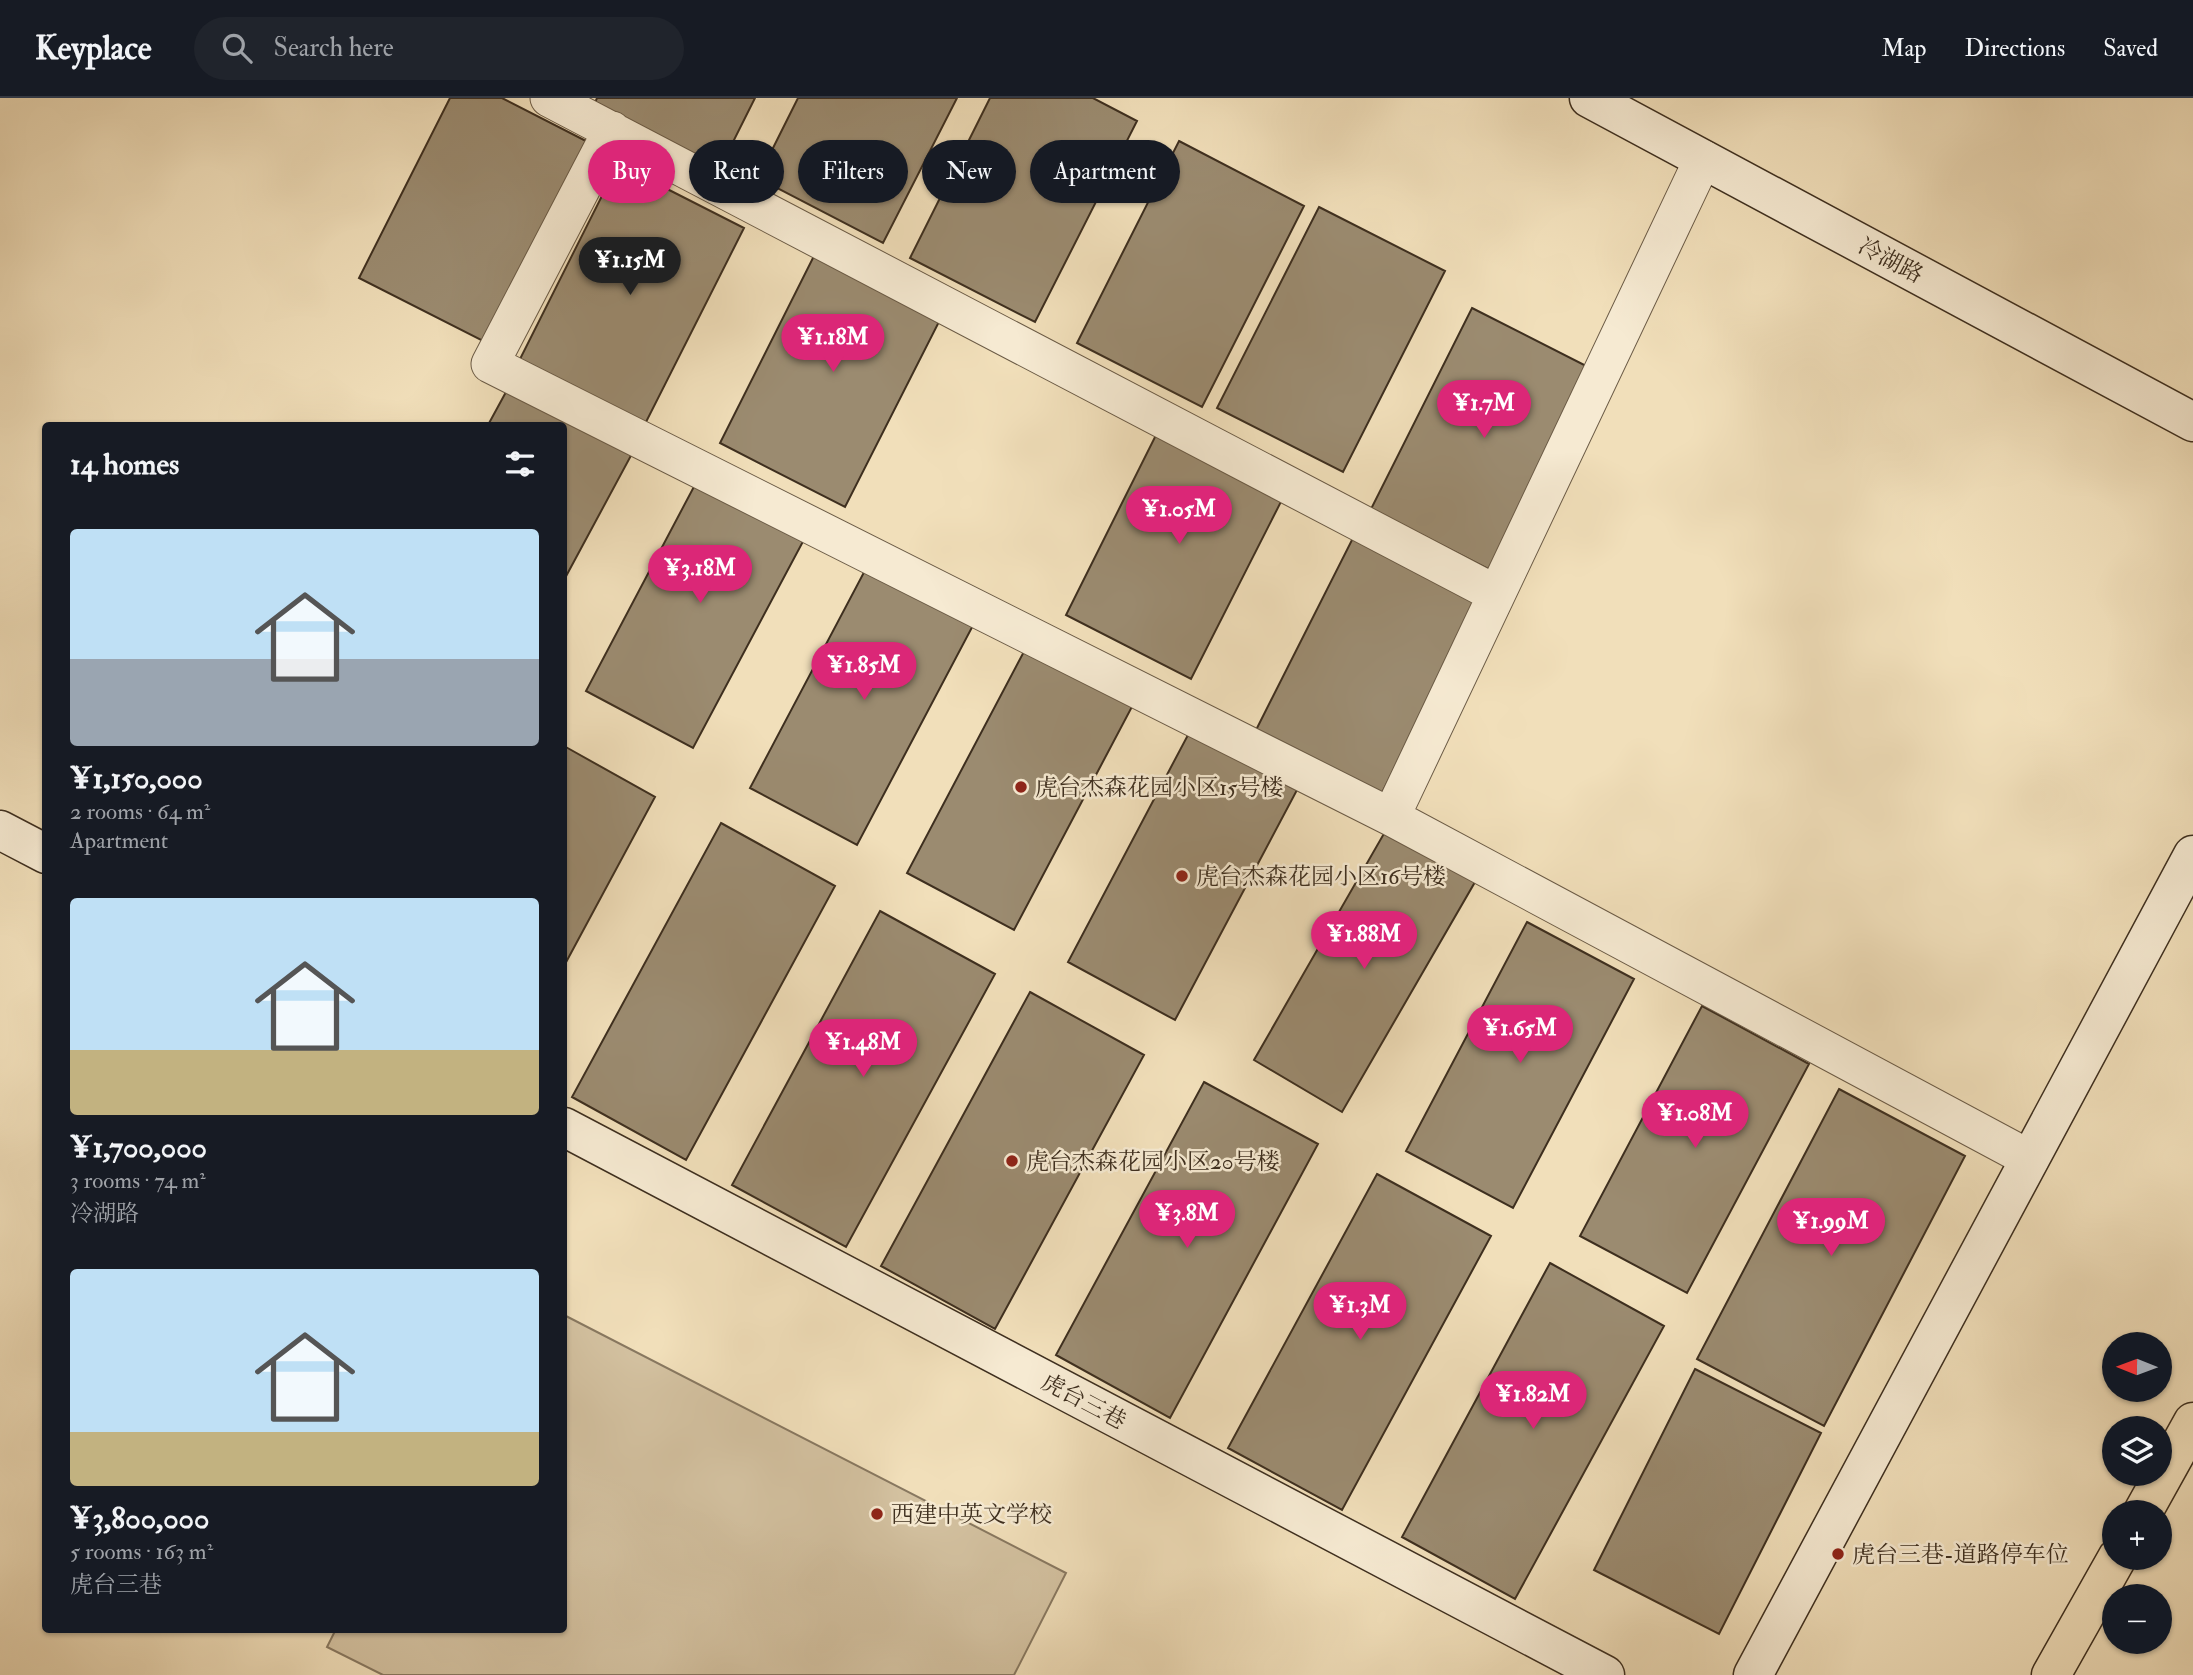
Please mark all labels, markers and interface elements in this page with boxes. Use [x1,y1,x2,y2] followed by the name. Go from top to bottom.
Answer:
[194,17,684,80] search box
[35,28,152,69] text: Keyplace
[218,29,256,67] icon: search
[274,32,394,64] text: Search here
[1881,33,1926,64] text: Map
[1964,33,2065,64] text: Directions
[2103,33,2158,64] text: Saved
[588,140,675,203] chip: Buy
[689,140,784,203] chip: Rent
[798,140,908,203] chip: Filters
[922,140,1016,203] chip: New
[1030,140,1180,203] chip: Apartment
[1853,231,1928,289] street label: 冷湖路
[573,238,687,297] pin: ¥1.15M
[595,245,665,274] text: ¥1.15M
[776,314,890,374] pin: ¥1.18M
[797,322,869,351] text: ¥1.18M
[1435,380,1533,440] pin: ¥1.7M
[1453,388,1515,417] text: ¥1.7M
[501,445,539,483] icon: filters
[70,446,179,483] text: 14 homes
[1122,486,1236,546] pin: ¥1.05M
[1142,494,1216,523] text: ¥1.05M
[643,546,757,605] pin: ¥3.18M
[664,553,736,582] text: ¥3.18M
[242,574,368,700] icon: home
[807,642,921,702] pin: ¥1.85M
[827,650,901,679] text: ¥1.85M
[70,760,203,797] text: ¥1,150,000
[1035,773,1283,802] place label: 虎台杰森花园小区15号楼
[1013,779,1029,795] marker: 虎台杰森花园小区15号楼
[70,797,210,826] text: 2 rooms · 64 m²
[70,826,168,855] text: Apartment
[1196,862,1446,891] place label: 虎台杰森花园小区16号楼
[1174,868,1190,884] marker: 虎台杰森花园小区16号楼
[1307,912,1421,971] pin: ¥1.88M
[1327,919,1401,948] text: ¥1.88M
[242,943,368,1069] icon: home
[1463,1006,1577,1065] pin: ¥1.65M
[1483,1013,1557,1042] text: ¥1.65M
[806,1020,920,1079] pin: ¥1.48M
[825,1027,901,1056] text: ¥1.48M
[1638,1090,1752,1150] pin: ¥1.08M
[1658,1098,1732,1127] text: ¥1.08M
[70,1129,207,1166] text: ¥1,700,000
[1026,1147,1279,1176] place label: 虎台杰森花园小区20号楼
[1004,1153,1020,1169] marker: 虎台杰森花园小区20号楼
[70,1166,206,1195] text: 3 rooms · 74 m²
[1138,1190,1236,1250] pin: ¥3.8M
[1155,1198,1219,1227] text: ¥3.8M
[1774,1198,1888,1258] pin: ¥1.99M
[70,1199,139,1228] text: 冷湖路
[1793,1206,1869,1235] text: ¥1.99M
[1311,1282,1409,1342] pin: ¥1.3M
[1329,1290,1391,1319] text: ¥1.3M
[242,1314,368,1440] icon: home
[2102,1332,2172,1402] north arrow
[2102,1332,2172,1654] map controls
[1036,1367,1131,1436] street label: 虎台三巷
[1476,1372,1590,1431] pin: ¥1.82M
[1496,1379,1570,1408] text: ¥1.82M
[2102,1416,2172,1486] button: layers
[70,1500,209,1537] text: ¥3,800,000
[891,1500,1052,1529] place label: 西建中英文学校
[2102,1500,2172,1570] button: +
[869,1506,885,1522] marker: 西建中英文学校
[70,1537,213,1566] text: 5 rooms · 163 m²
[1852,1540,2069,1569] place label: 虎台三巷-道路停车位
[1830,1546,1846,1562] marker: 虎台三巷-道路停车位
[70,1570,162,1599] text: 虎台三巷
[2102,1584,2172,1654] button: −

